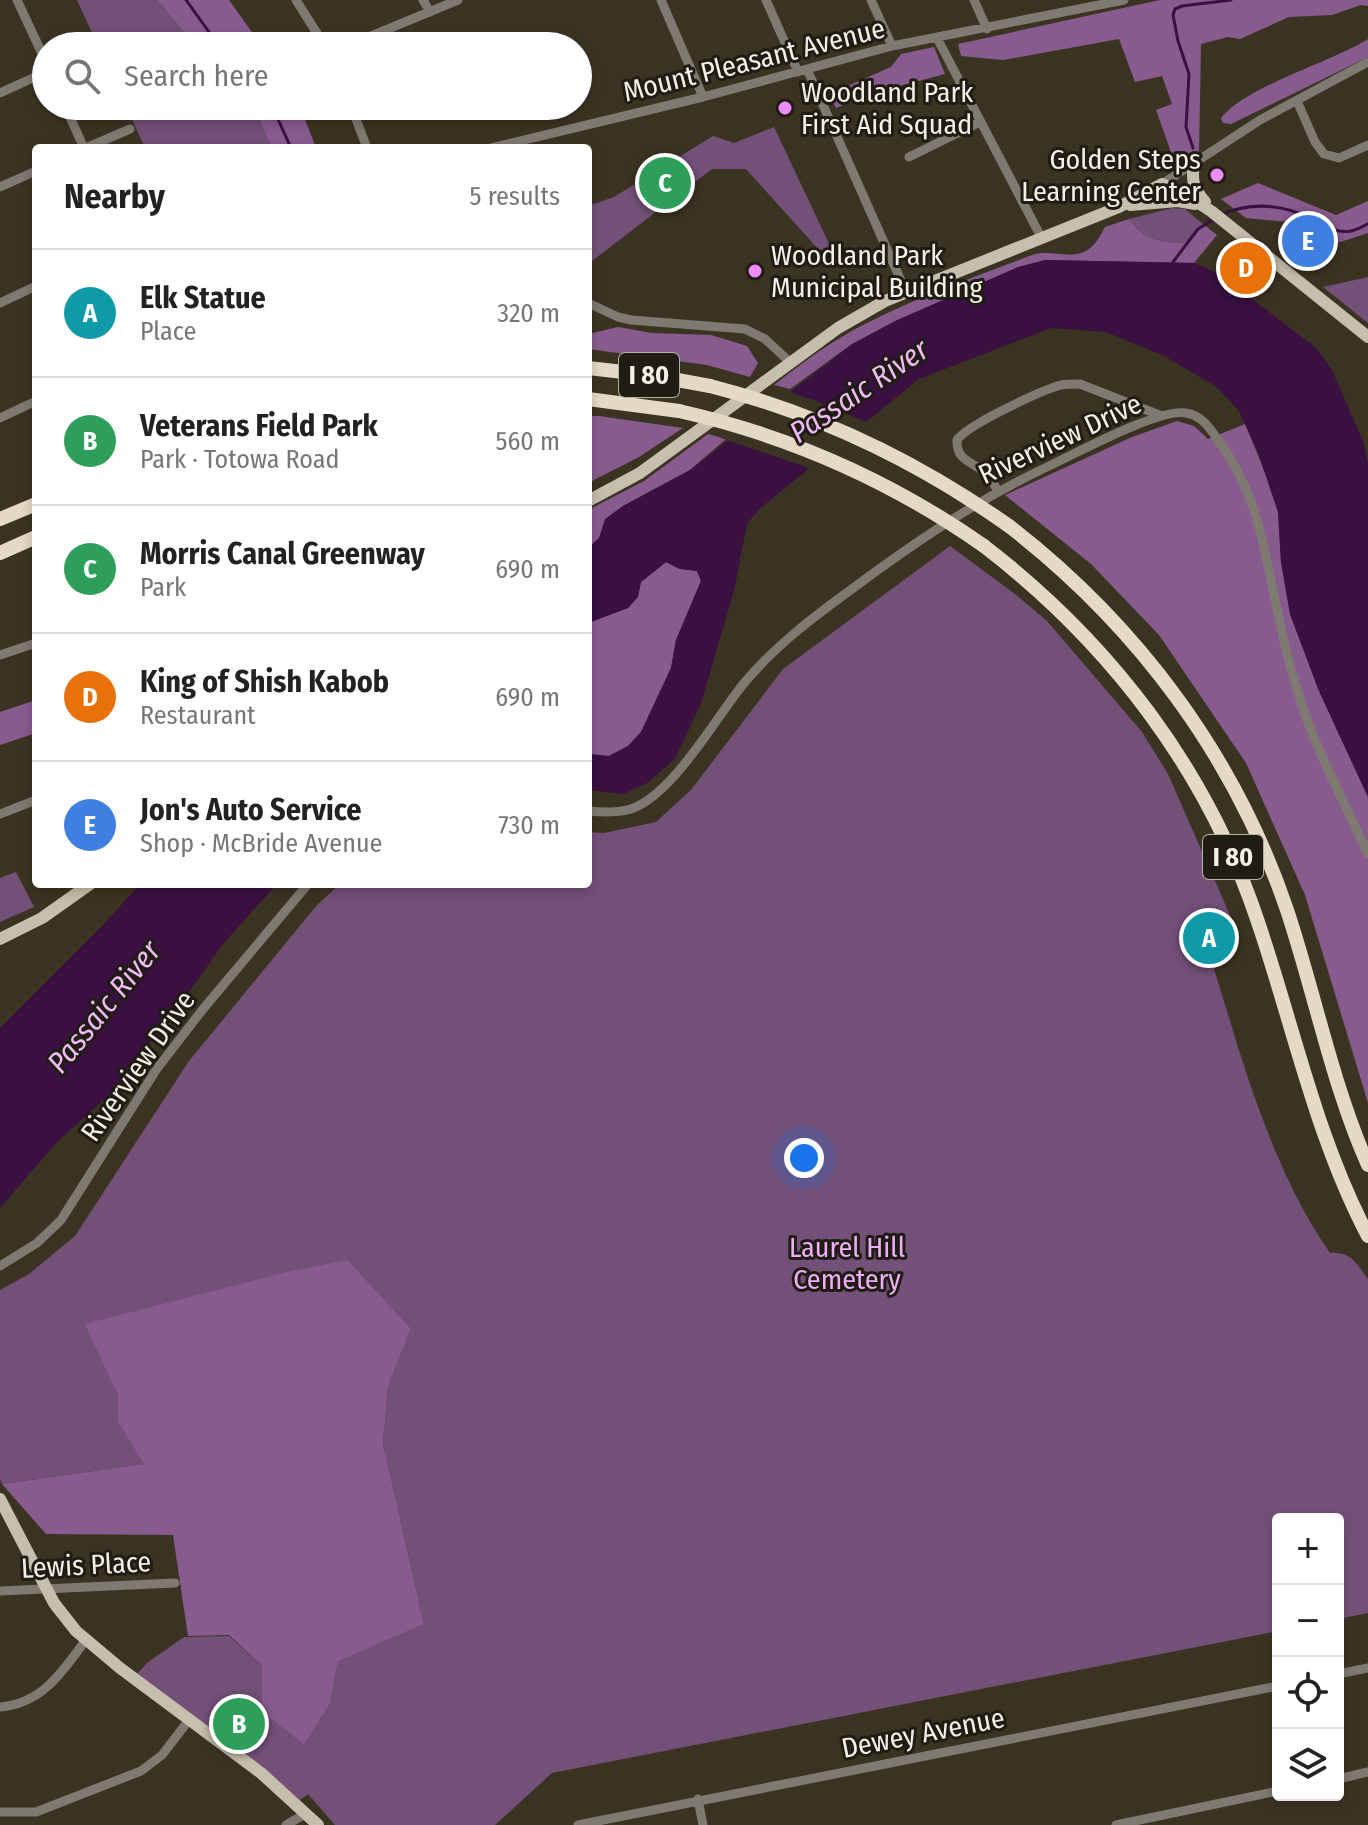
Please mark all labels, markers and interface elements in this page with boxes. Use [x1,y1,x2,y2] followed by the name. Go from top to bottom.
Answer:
[620,11,888,109] street label: Mount Pleasant Avenue
[32,32,592,120] search box
[60,54,104,98] icon: search
[124,58,269,94] text: Search here
[801,76,974,141] place label: Woodland Park First Aid Squad
[776,99,794,117] marker: Woodland Park First Aid Squad
[1021,143,1201,208] place label: Golden Steps Learning Center
[639,153,691,213] pin: C
[1208,166,1226,184] marker: Golden Steps Learning Center
[64,176,165,217] text: Nearby
[470,181,560,212] text: 5 results
[1282,211,1334,271] pin: E
[1220,238,1272,298] pin: D
[771,239,984,304] place label: Woodland Park Municipal Building
[746,262,764,280] marker: Woodland Park Municipal Building
[140,280,266,316] text: Elk Statue
[83,298,97,329] text: A
[497,298,560,329] text: 320 m
[140,316,196,347] text: Place
[783,331,937,451] water label: Passaic River
[619,353,679,397] road number: I 80
[973,387,1147,491] street label: Riverview Drive
[140,408,378,444] text: Veterans Field Park
[83,426,97,457] text: B
[496,426,560,457] text: 560 m
[140,444,339,475] text: Park · Totowa Road
[140,536,425,572] text: Morris Canal Greenway
[83,554,97,585] text: C
[495,554,560,585] text: 690 m
[140,572,186,603] text: Park
[140,664,389,700] text: King of Shish Kabob
[82,682,98,713] text: D
[495,682,560,713] text: 690 m
[140,700,256,731] text: Restaurant
[140,792,361,828] text: Jon's Auto Service
[84,810,96,841] text: E
[498,810,560,841] text: 730 m
[140,828,382,859] text: Shop · McBride Avenue
[1203,835,1263,879] road number: I 80
[1183,908,1235,968] pin: A
[40,932,169,1080] water label: Passaic River
[74,985,202,1147] street label: Riverview Drive
[784,1138,824,1178] your location
[789,1231,905,1296] park label: Laurel Hill Cemetery
[1272,1513,1344,1801] map controls
[1272,1513,1344,1585] button: +
[20,1545,152,1585] street label: Lewis Place
[1272,1585,1344,1657] button: −
[1272,1657,1344,1729] button: locate
[213,1694,265,1754] pin: B
[839,1701,1007,1765] street label: Dewey Avenue
[1272,1729,1344,1801] button: layers

